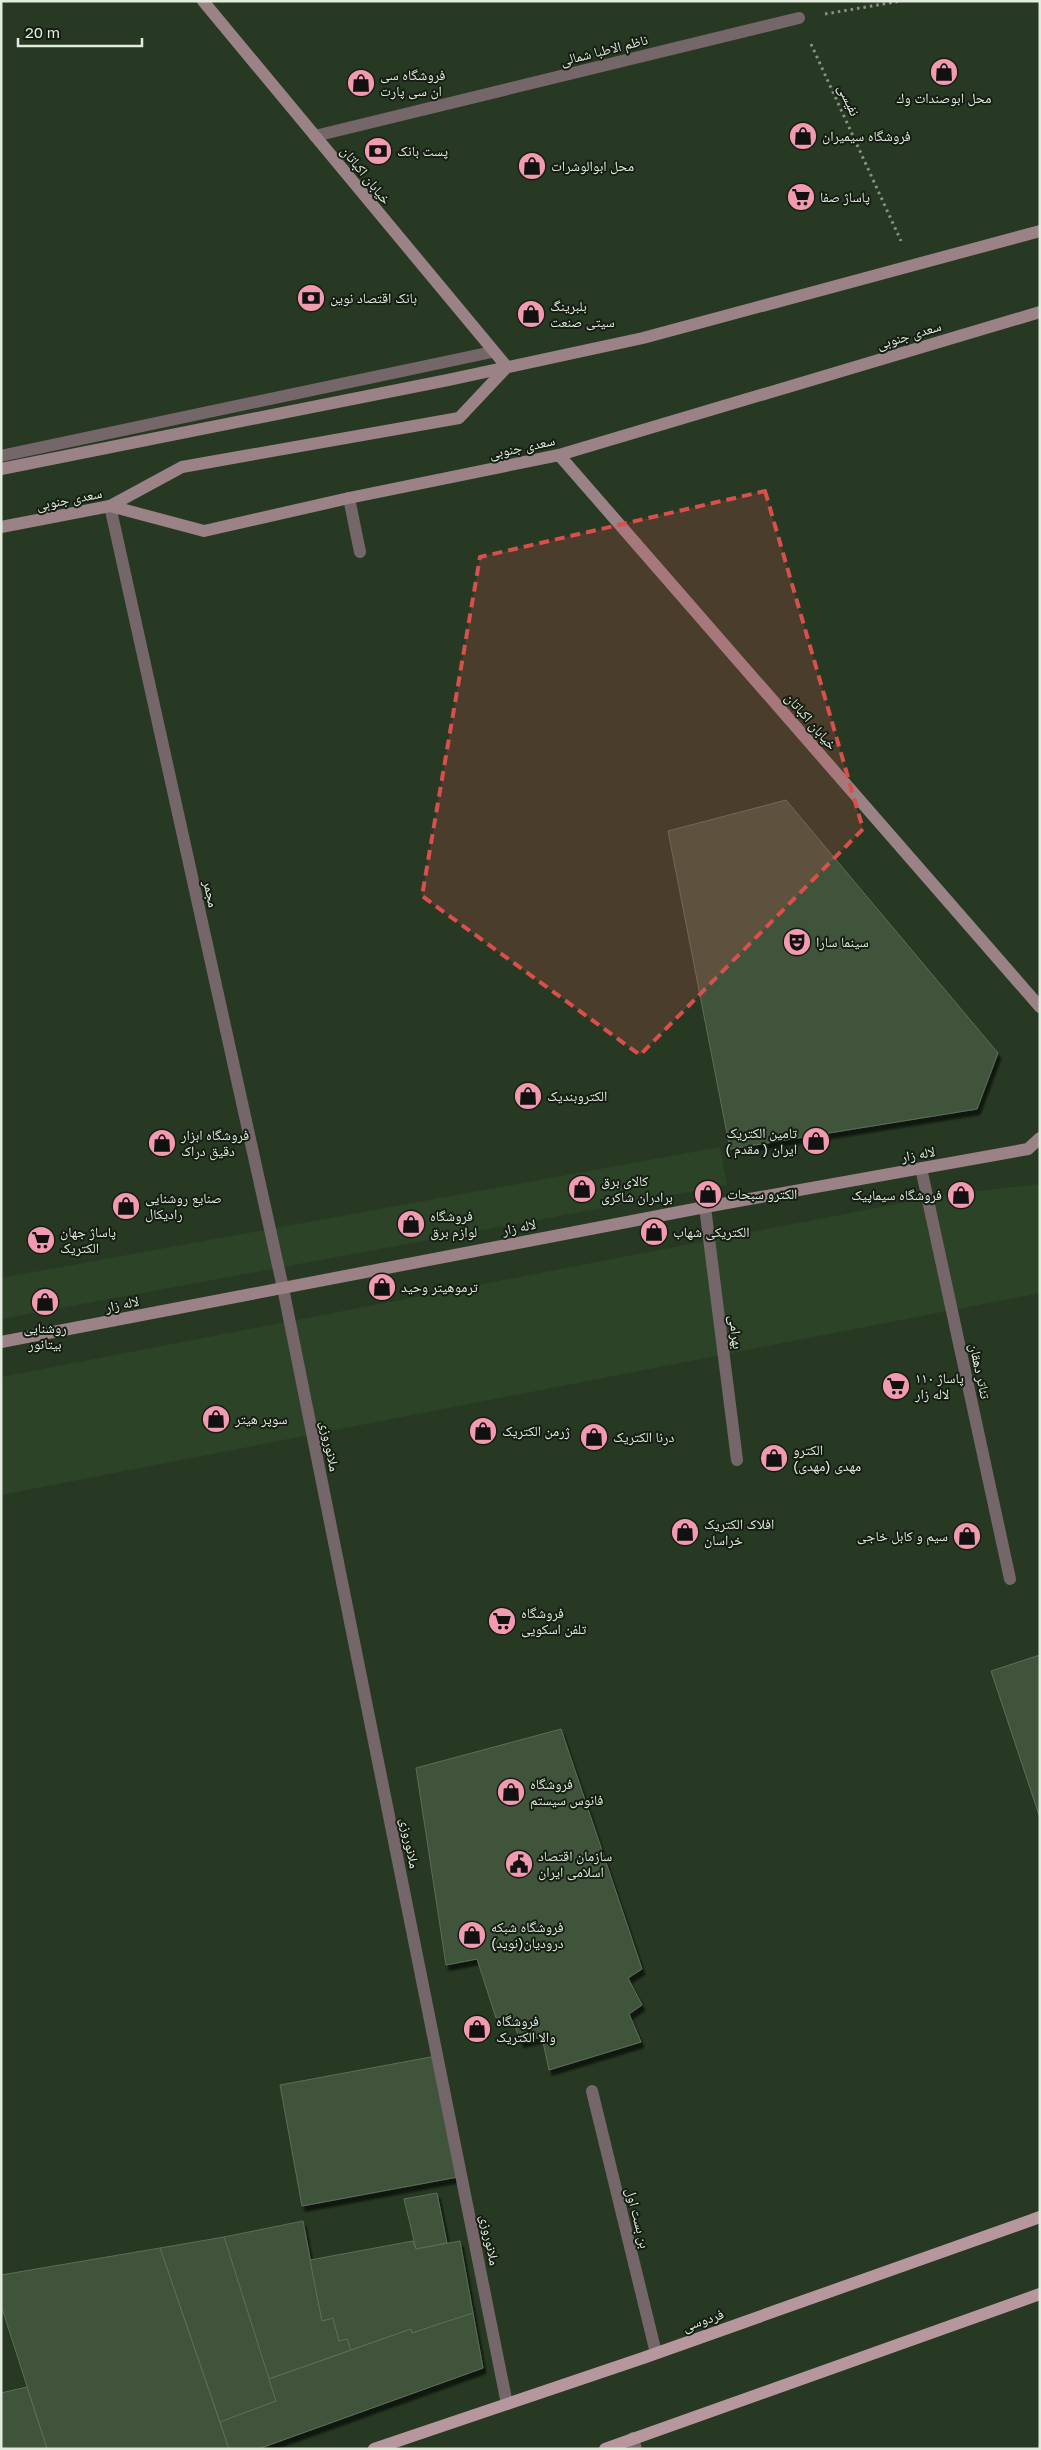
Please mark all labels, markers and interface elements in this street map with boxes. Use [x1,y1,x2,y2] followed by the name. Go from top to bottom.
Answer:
[18,15,141,47] scale bar
[25,23,60,41] text: 20 m
[558,30,650,71] street label: ناظم الاطبا شمالی
[929,57,959,87] shop icon: محل ابوصندات وك
[380,66,445,100] place label: فروشگاه سی ان سی پارت
[346,68,376,98] shop icon: فروشگاه سی ان سی پارت
[834,81,864,119] street label: نفیسی
[897,89,991,107] place label: محل ابوصندات وك
[788,121,818,151] shop icon: فروشگاه سیمیران
[822,127,911,145] place label: فروشگاه سیمیران
[363,136,393,166] bank icon: پست بانک
[337,142,395,208] street label: خیابان اکباتان
[397,142,448,160] place label: پست بانک
[517,151,547,181] shop icon: محل ابوالوشرات
[551,157,634,175] place label: محل ابوالوشرات
[786,182,816,212] supermarket icon: پاساژ صفا
[820,188,870,206] place label: پاساژ صفا
[296,283,326,313] bank icon: بانک اقتصاد نوین
[330,289,417,307] place label: بانک اقتصاد نوین
[550,297,615,331] place label: بلبرینگ سیتی صنعت
[516,299,546,329] shop icon: بلبرینگ سیتی صنعت
[874,317,944,353] street label: سعدی جنوبی
[487,431,557,463] street label: سعدی جنوبی
[34,484,104,514] street label: سعدی جنوبی
[781,689,841,753] street label: خیابان اکباتان
[199,878,223,909] street label: مجمر
[782,927,812,957] theatre icon: سینما سارا
[816,933,869,951] place label: سینما سارا
[513,1081,543,1111] shop icon: الکتروبندیک
[547,1087,607,1105] place label: الکتروبندیک
[725,1124,797,1159] place label: تامین الکتریک ایران ( مقدم )
[180,1126,249,1161] place label: فروشگاه ابزار دقیق دراک
[801,1126,831,1156] shop icon: تامین الکتریک ایران ( مقدم )
[147,1128,177,1158] shop icon: فروشگاه ابزار دقیق دراک
[899,1142,936,1166] street label: لاله زار
[601,1172,673,1206] place label: کالای برق برادران شاکری
[567,1174,597,1204] shop icon: کالای برق برادران شاکری
[693,1179,723,1209] shop icon: الکترو سبحات
[946,1180,976,1210] shop icon: فروشگاه سیماپیک
[727,1185,797,1203] place label: الکترو سبحات
[851,1186,942,1204] place label: فروشگاه سیماپیک
[145,1189,222,1223] place label: صنایع روشنایی رادیکال
[111,1191,141,1221] shop icon: صنایع روشنایی رادیکال
[430,1207,477,1242] place label: فروشگاه لوازم برق
[396,1209,426,1239] shop icon: فروشگاه لوازم برق
[500,1215,538,1239] street label: لاله زار
[639,1217,669,1247] shop icon: الکتریکی شهاب
[60,1223,116,1257] place label: پاساژ جهان الکتریک
[673,1223,750,1241] place label: الکتریکی شهاب
[26,1225,56,1255] supermarket icon: پاساژ جهان الکتریک
[367,1272,397,1302] shop icon: ترموهیتر وحید
[401,1278,478,1296] place label: ترموهیتر وحید
[30,1287,60,1317] shop icon: روشنایی بیتانور
[103,1292,141,1316] street label: لاله زار
[725,1314,747,1350] street label: بهرامی
[23,1319,67,1353] place label: روشنایی بیتانور
[965,1342,995,1401] street label: تئاتر دهقان
[914,1369,964,1403] place label: پاساژ ۱۱۰ لاله زار
[881,1371,911,1401] supermarket icon: پاساژ ۱۱۰ لاله زار
[201,1404,231,1434] shop icon: سوپر هیتر
[234,1410,288,1428] place label: سوپر هیتر
[468,1416,498,1446] shop icon: ژرمن الکتریک
[316,1419,344,1473] street label: ملانوروزی
[502,1422,570,1440] place label: ژرمن الکتریک
[579,1422,609,1452] shop icon: درنا الکتریک
[613,1428,674,1446] place label: درنا الکتریک
[793,1441,861,1475] place label: الکترو مهدی (مهدی)
[759,1443,789,1473] shop icon: الکترو مهدی (مهدی)
[704,1515,774,1549] place label: افلاک الکتریک خراسان
[670,1517,700,1547] shop icon: افلاک الکتریک خراسان
[952,1521,982,1551] shop icon: سیم و کابل خاجی
[857,1527,948,1546] place label: سیم و کابل خاجی
[521,1604,586,1638] place label: فروشگاه تلفن اسکویی
[487,1606,517,1636] supermarket icon: فروشگاه تلفن اسکویی
[530,1775,604,1810] place label: فروشگاه فانوس سیستم
[496,1777,526,1807] shop icon: فروشگاه فانوس سیستم
[396,1816,424,1870] street label: ملانوروزی
[538,1847,612,1881] place label: سازمان اقتصاد اسلامی ایران
[504,1849,534,1879] public building icon: سازمان اقتصاد اسلامی ایران
[491,1918,564,1952] place label: فروشگاه شبکه درودیان(نوید)
[457,1920,487,1950] shop icon: فروشگاه شبکه درودیان(نوید)
[496,2012,556,2046] place label: فروشگاه والا الکتریک
[462,2014,492,2044] shop icon: فروشگاه والا الکتریک
[622,2186,654,2250] street label: بن بست اول
[476,2213,504,2267] street label: ملانوروزی
[680,2304,726,2335] street label: فردوسی

